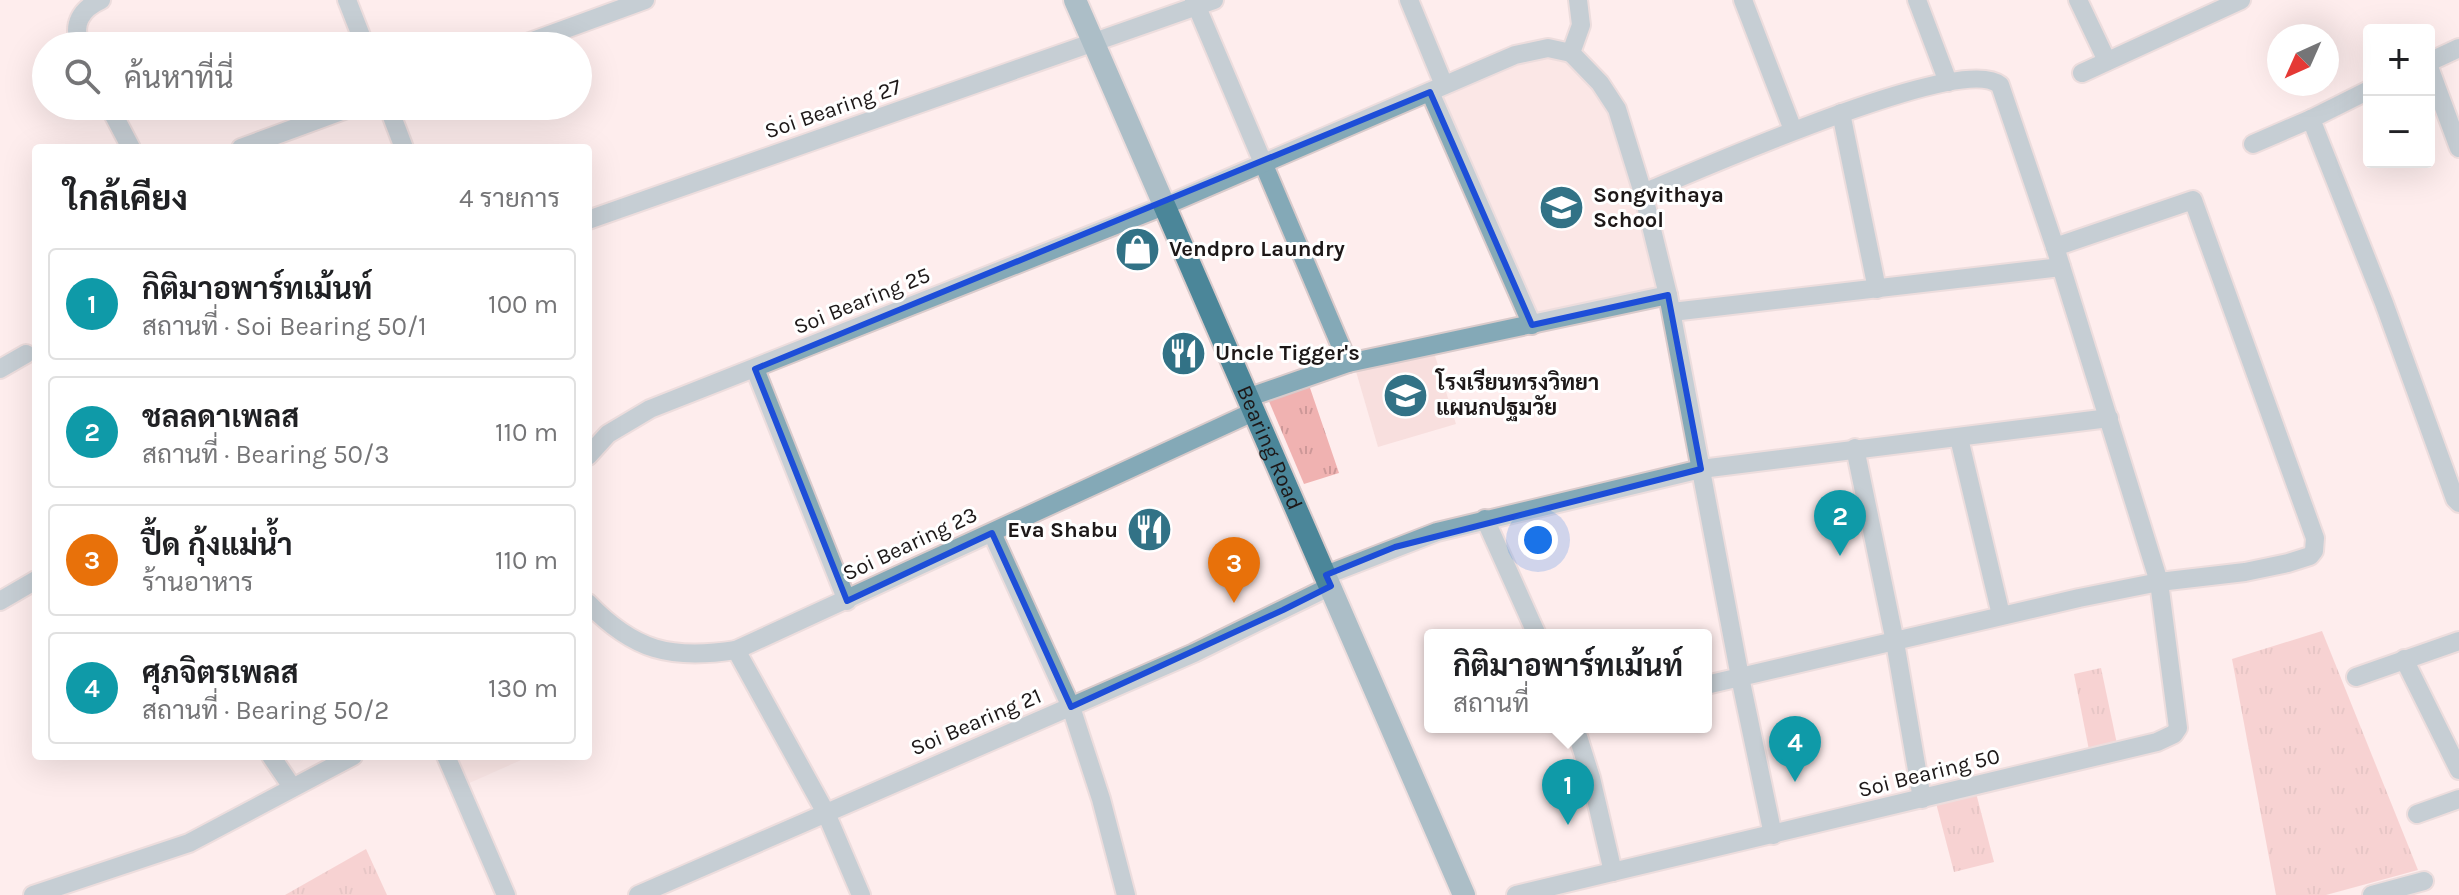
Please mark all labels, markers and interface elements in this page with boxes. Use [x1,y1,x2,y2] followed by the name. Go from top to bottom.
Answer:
[2267,24,2339,96] north arrow
[2363,24,2435,168] map controls
[2363,24,2435,96] button: +
[32,32,592,120] search box
[60,54,104,98] icon: search
[124,60,234,96] text: ค้นหาที่นี่
[761,73,905,145] street label: Soi Bearing 27
[2363,96,2435,168] button: −
[64,179,188,219] text: ใกล้เคียง
[1593,182,1724,233] place label: Songvithaya School
[459,183,560,214] text: 4 รายการ
[1538,184,1586,232] school or university icon: Songvithaya School
[1114,225,1162,273] shop icon: Vendpro Laundry
[1169,236,1345,262] place label: Vendpro Laundry
[790,262,934,340] street label: Soi Bearing 25
[142,271,372,307] text: กิติมาอพาร์ทเม้นท์
[87,289,97,320] text: 1
[488,289,558,320] text: 100 m
[142,311,427,342] text: สถานที่ · Soi Bearing 50/1
[1160,329,1208,377] restaurant icon: Uncle Tigger's
[1215,340,1360,366] place label: Uncle Tigger's
[1434,368,1599,422] place label: โรงเรียนทรงวิทยา แผนกปฐมวัย
[1381,372,1429,420] school or university icon: โรงเรียนทรงวิทยา แผนกปฐมวัย
[1231,381,1308,514] street label: Bearing Road
[142,399,299,435] text: ชลลดาเพลส
[84,417,100,448] text: 2
[495,417,558,448] text: 110 m
[142,439,390,470] text: สถานที่ · Bearing 50/3
[1814,490,1866,556] pin: 2
[839,502,981,586] street label: Soi Bearing 23
[1125,506,1173,554] restaurant icon: Eva Shabu
[1007,517,1118,543] place label: Eva Shabu
[1518,520,1558,560] your location
[142,527,293,563] text: ปื้ด กุ้งแม่น้ำ
[1208,537,1260,603] pin: 3
[84,545,100,576] text: 3
[495,545,558,576] text: 110 m
[142,567,253,598] text: ร้านอาหาร
[1424,629,1712,733] popup
[1453,648,1683,684] text: กิติมาอพาร์ทเม้นท์
[142,655,298,691] text: ศุภจิตรเพลส
[84,673,100,704] text: 4
[488,673,558,704] text: 130 m
[907,683,1045,761] street label: Soi Bearing 21
[1453,688,1529,719] text: สถานที่
[142,695,389,726] text: สถานที่ · Bearing 50/2
[1769,716,1821,782] pin: 4
[1855,743,2003,803] street label: Soi Bearing 50
[1542,759,1594,825] pin: 1

